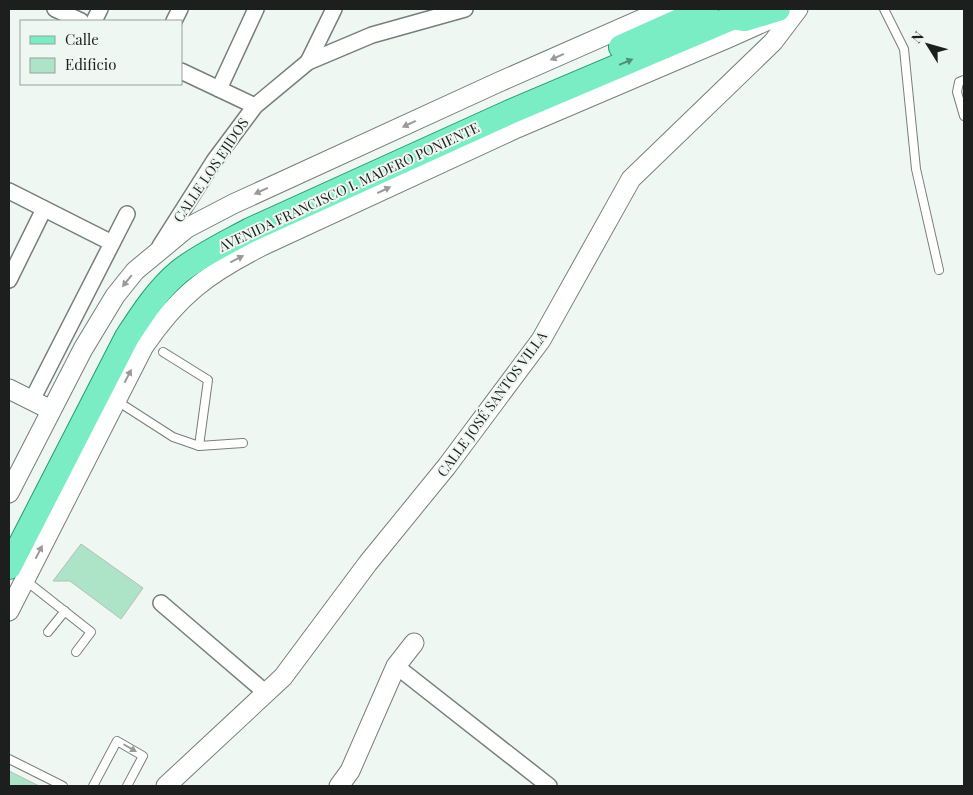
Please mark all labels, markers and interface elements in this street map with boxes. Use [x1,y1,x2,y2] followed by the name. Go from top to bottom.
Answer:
[20,20,182,85] legend
[903,20,953,70] north arrow
[907,27,928,47] text: N
[65,29,99,49] text: Calle
[550,53,564,61] one-way arrow
[65,54,116,74] text: Edificio
[619,58,633,66] one-way arrow
[169,114,253,226] street label: CALLE LOS EJIDOS
[214,118,482,256] street label: AVENIDA FRANCISCO I. MADERO PONIENTE
[401,119,416,128] one-way arrow
[377,185,391,193] one-way arrow
[254,188,268,196] one-way arrow
[230,255,244,263] one-way arrow
[122,274,133,287] one-way arrow
[432,327,551,480] street label: CALLE JOSÉ SANTOS VILLA
[124,369,132,383] one-way arrow
[35,545,43,559] one-way arrow
[122,744,137,752] one-way arrow

